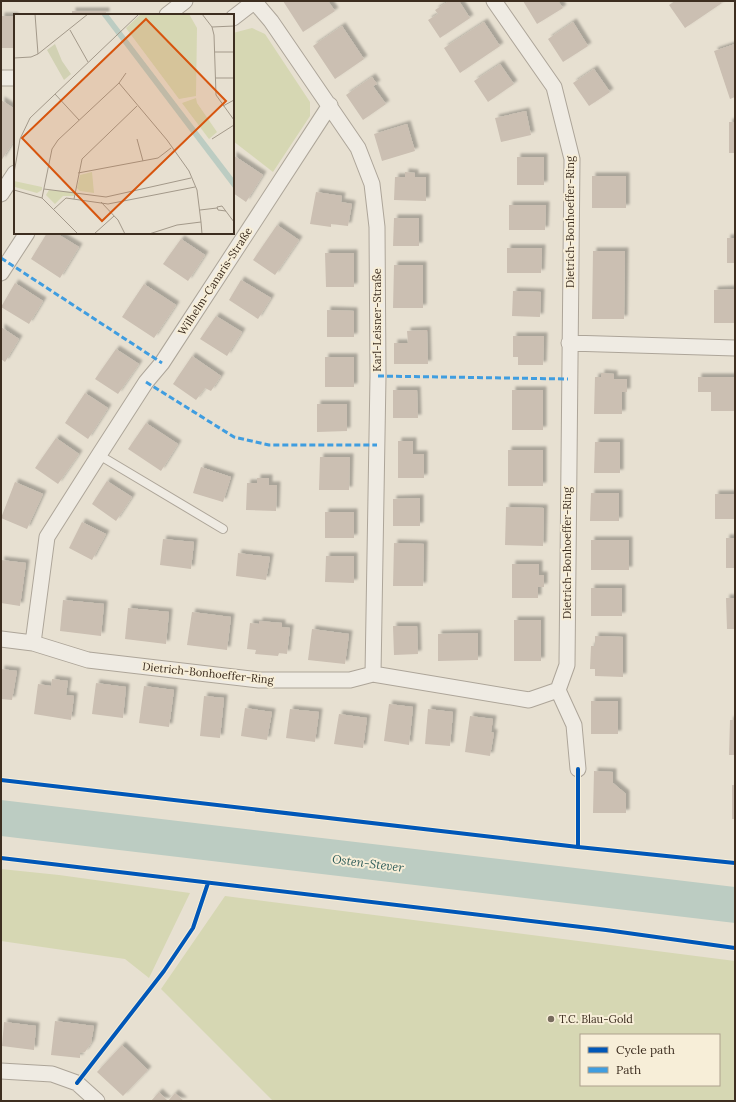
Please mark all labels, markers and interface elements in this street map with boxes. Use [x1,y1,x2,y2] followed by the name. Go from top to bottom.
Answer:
[14,14,234,234] inset map
[563,155,577,288] street label: Dietrich-Bonhoeffer-Ring
[175,224,255,338] street label: Wilhelm-Canaris-Straße
[370,268,384,372] street label: Karl-Leisner-Straße
[560,486,574,619] street label: Dietrich-Bonhoeffer-Ring
[142,659,275,687] street label: Dietrich-Bonhoeffer-Ring
[331,851,405,875] water label: Osten-Stever
[559,1012,633,1026] place label: T.C. Blau-Gold
[546,1014,556,1024] marker: T.C. Blau-Gold
[580,1034,720,1086] legend
[616,1042,675,1057] text: Cycle path
[616,1062,641,1077] text: Path

